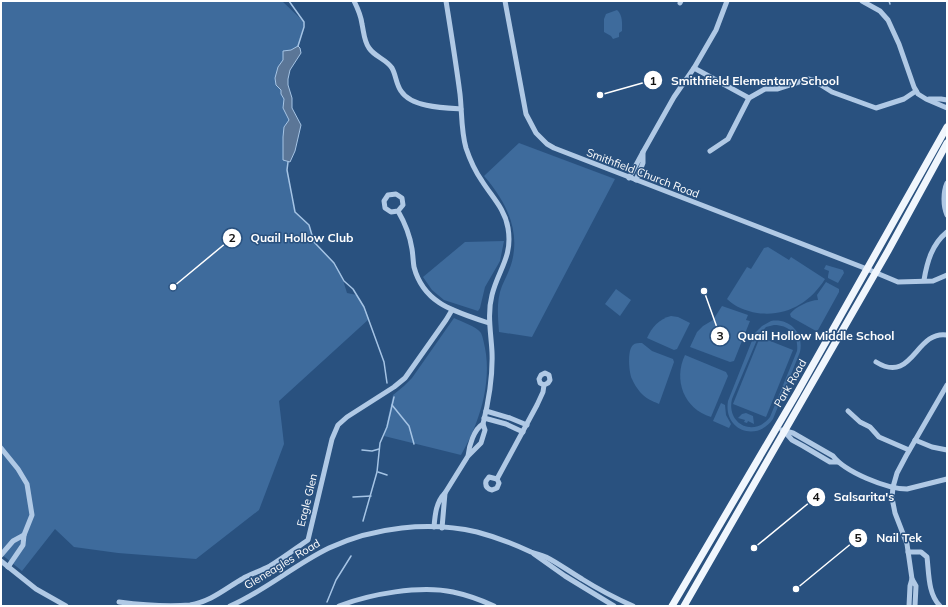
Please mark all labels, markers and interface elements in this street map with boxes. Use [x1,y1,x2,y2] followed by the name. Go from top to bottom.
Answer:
[643,68,847,92] callout: Smithfield Elementary School
[649,73,657,88] text: 1
[671,73,839,88] text: Smithfield Elementary School
[585,145,701,201] street label: Smithfield Church Road
[222,226,361,250] callout: Quail Hollow Club
[228,230,236,245] text: 2
[250,230,354,245] text: Quail Hollow Club
[710,324,903,348] callout: Quail Hollow Middle School
[716,328,724,343] text: 3
[738,328,894,343] text: Quail Hollow Middle School
[771,357,809,409] street label: Park Road
[294,472,320,528] street label: Eagle Glen
[806,485,902,509] callout: Salsarita's
[812,489,820,504] text: 4
[834,489,894,504] text: Salsarita's
[848,526,930,550] callout: Nail Tek
[854,530,862,545] text: 5
[876,530,922,545] text: Nail Tek
[241,536,323,592] street label: Gleneagles Road

